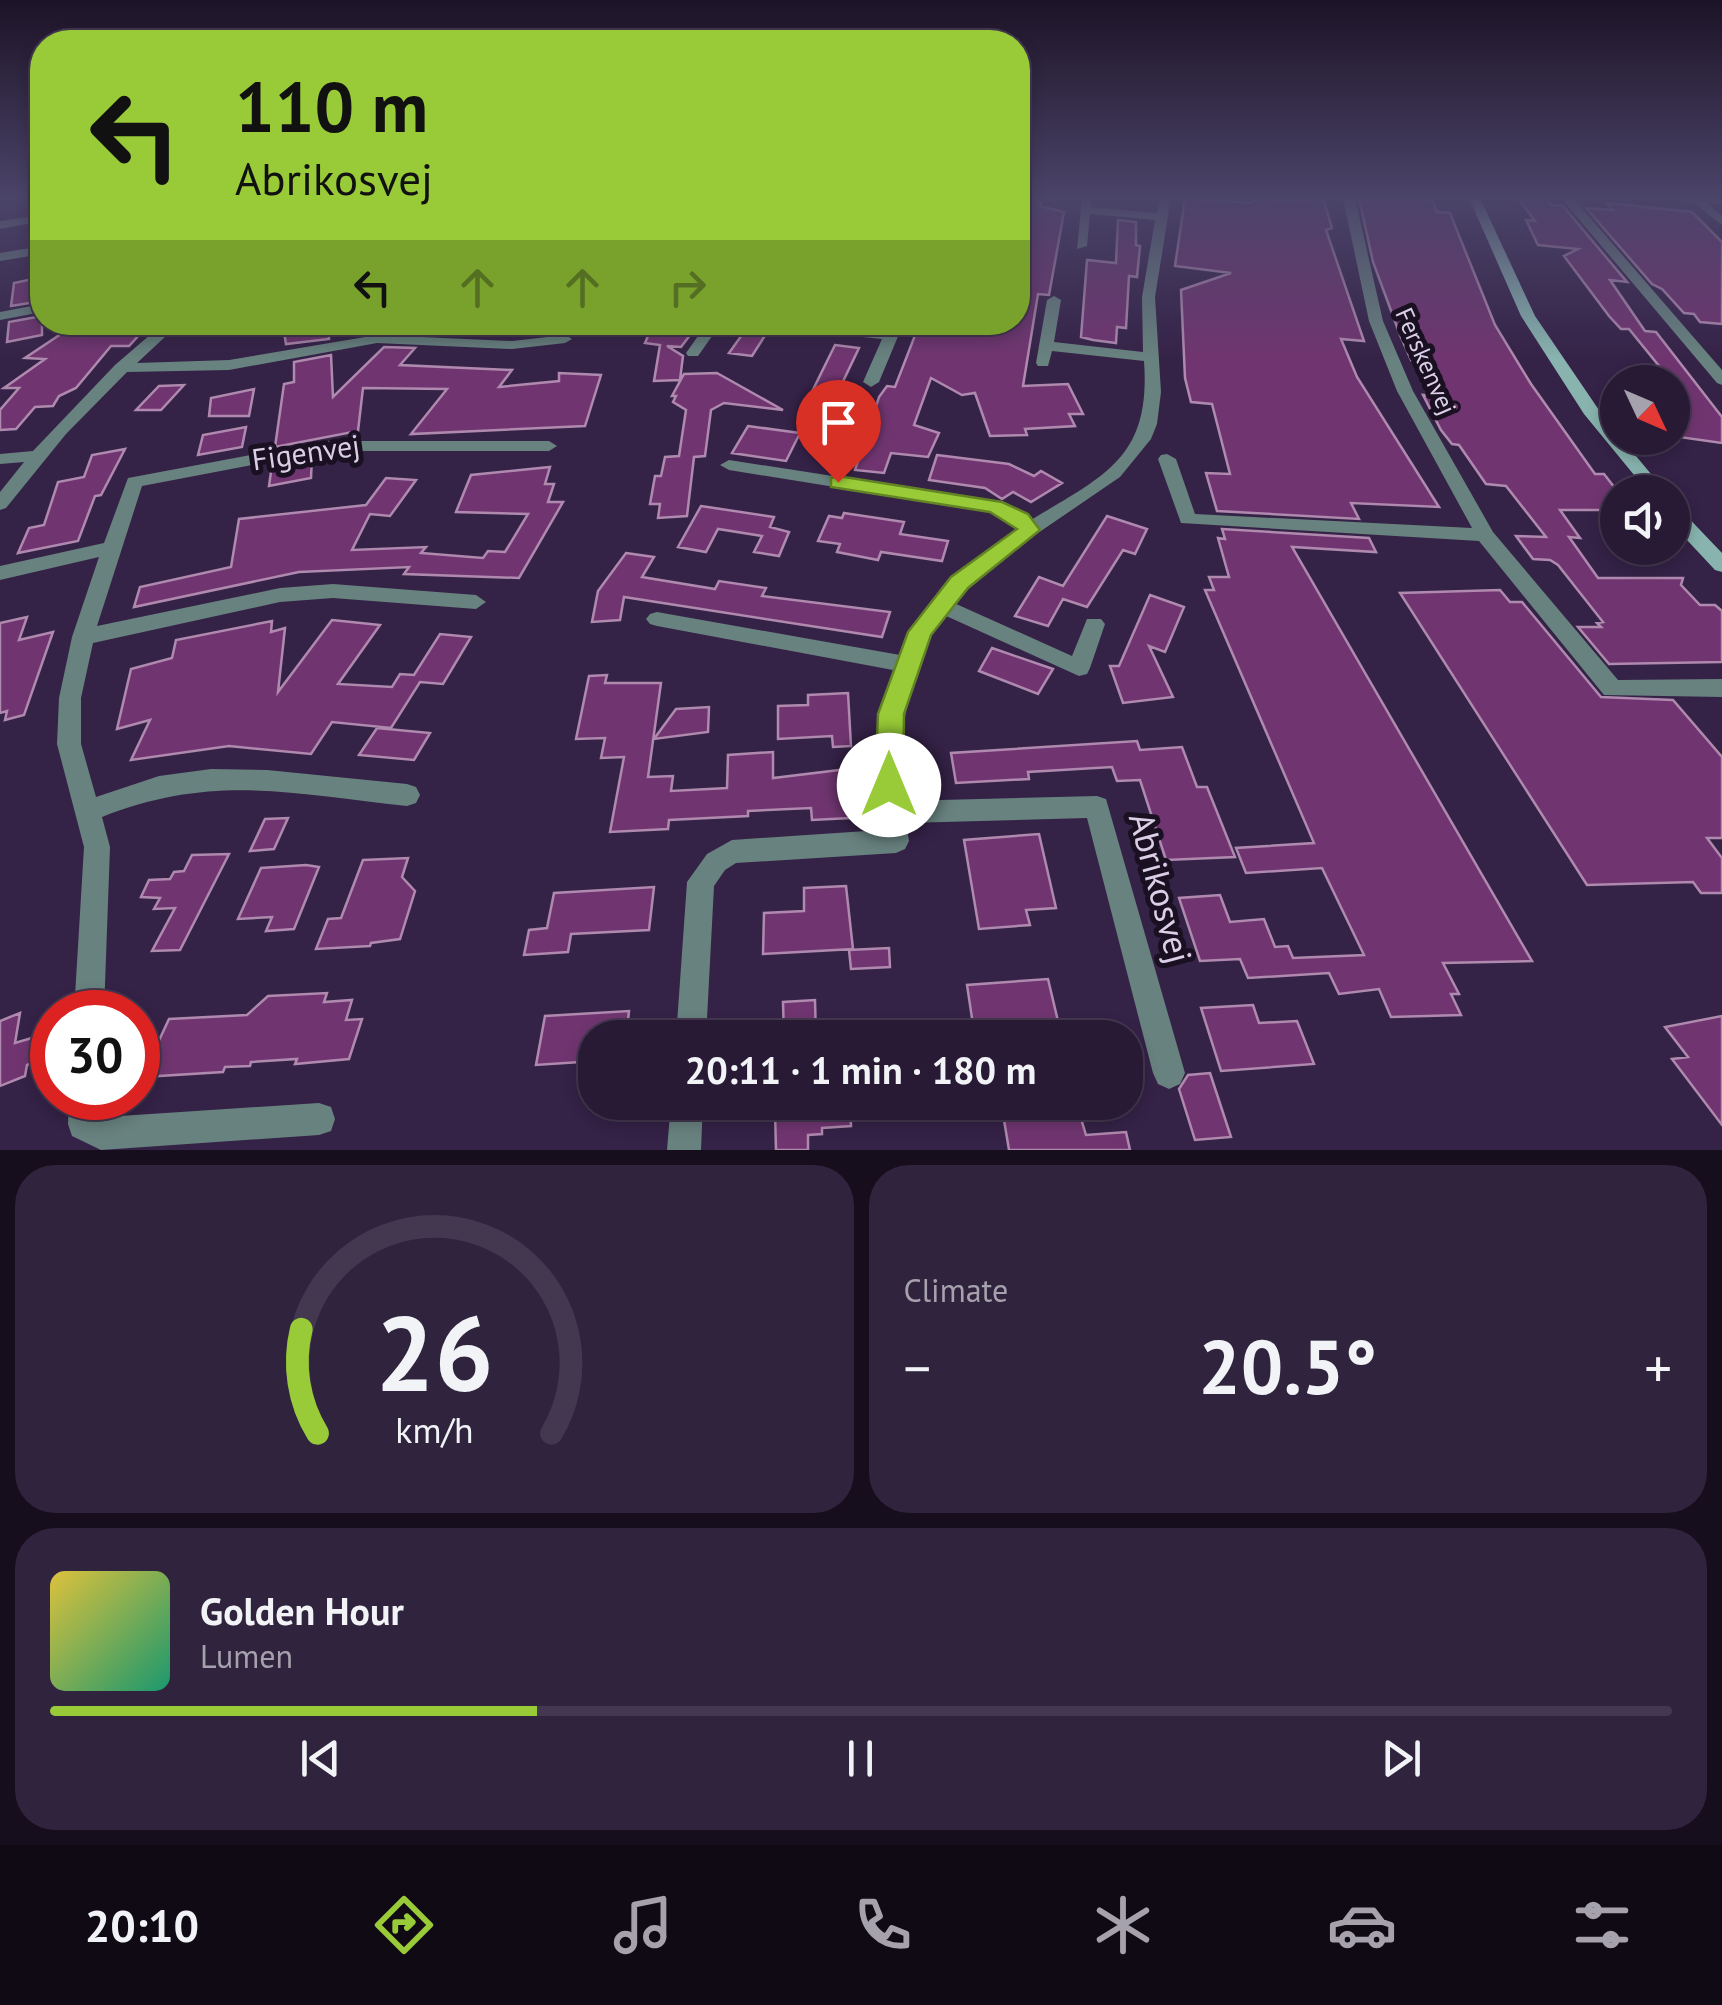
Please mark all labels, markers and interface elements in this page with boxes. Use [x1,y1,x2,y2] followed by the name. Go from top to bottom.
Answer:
[235,61,428,151] text: 110 m
[70,70,200,200] icon: left
[235,149,433,207] text: Abrikosvej
[345,260,400,315] icon: left
[450,260,505,315] icon: ahead
[555,260,610,315] icon: ahead
[660,260,715,315] icon: right
[1388,302,1464,420] street label: Ferskenvej
[1600,365,1690,455] north arrow
[1600,365,1690,565] map controls
[796,380,881,483] pin
[811,395,866,450] icon: arrive
[249,425,362,478] street label: Figenvej
[1600,475,1690,565] button: sound
[837,733,941,837] position arrow
[1119,807,1203,968] street label: Abrikosvej
[30,990,160,1120] speed limit sign: 30
[685,1045,1036,1094] text: 20:11 · 1 min · 180 m
[904,1269,1008,1311] text: Climate
[375,1285,493,1420] text: 26
[1198,1318,1377,1415] text: 20.5°
[904,1332,931,1403] text: −
[1644,1332,1672,1403] text: +
[395,1407,473,1453] text: km/h
[200,1586,404,1635] text: Golden Hour
[200,1635,293,1677] text: Lumen
[293,1731,348,1786] icon: previous
[833,1731,888,1786] icon: pause
[1374,1731,1429,1786] icon: next
[369,1890,439,1960] icon: directions
[608,1890,678,1960] icon: music
[848,1890,918,1960] icon: phone
[1088,1890,1158,1960] icon: climate
[1327,1890,1397,1960] icon: car
[1567,1890,1637,1960] icon: filters
[85,1896,199,1954] text: 20:10

